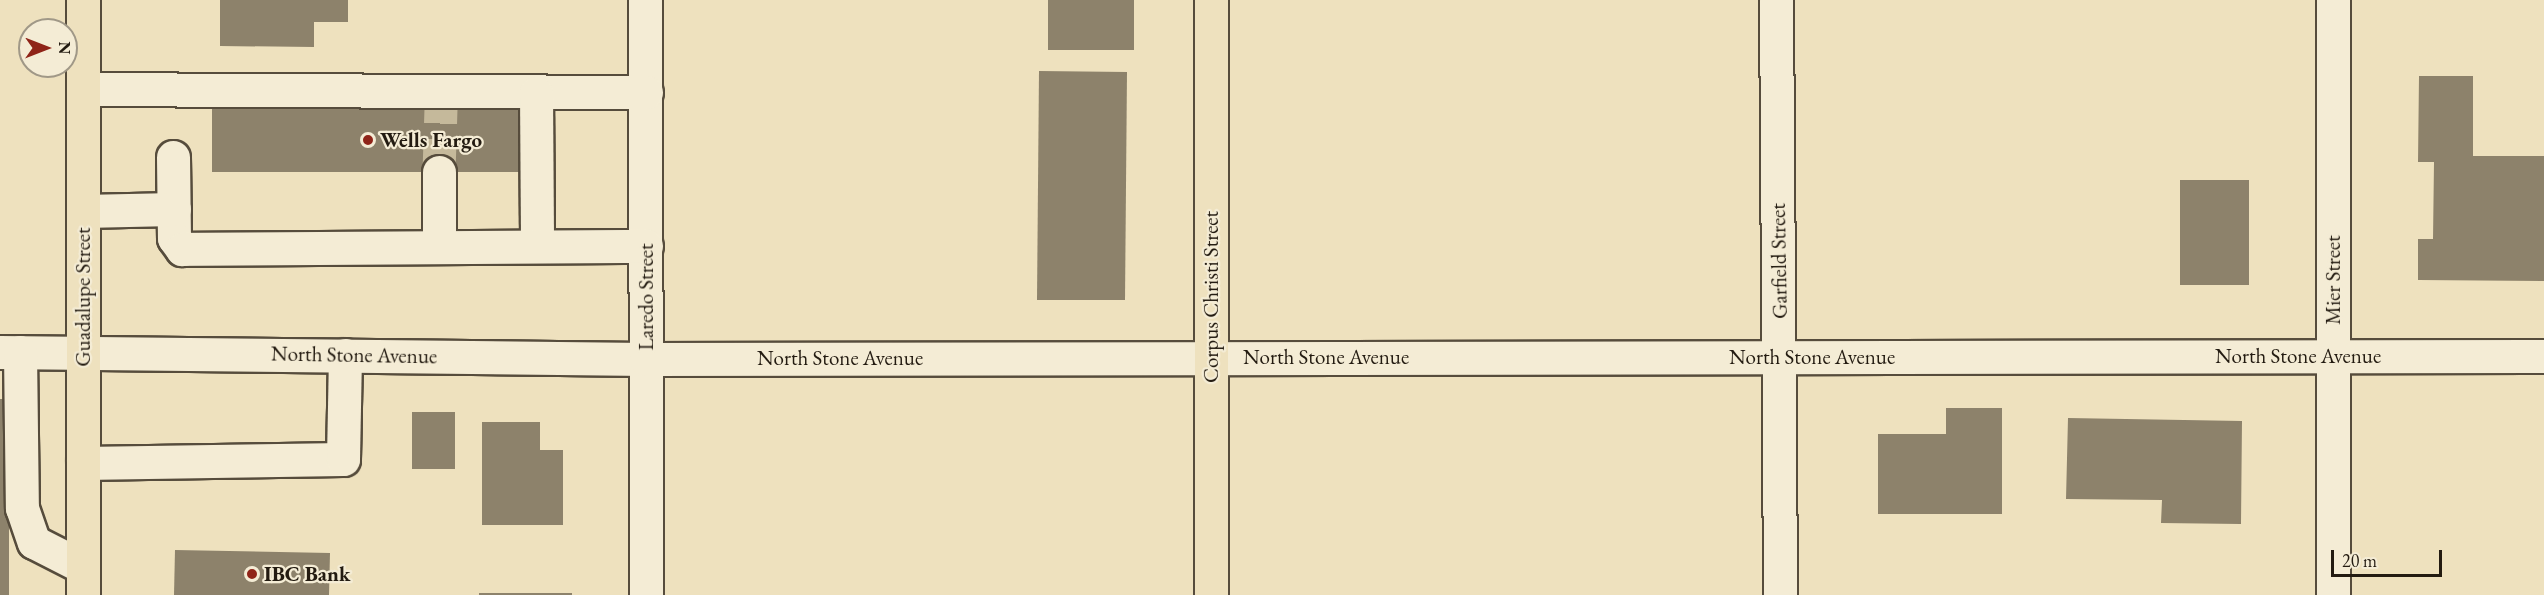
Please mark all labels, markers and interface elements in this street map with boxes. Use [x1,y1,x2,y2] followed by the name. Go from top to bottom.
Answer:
[18,18,78,78] north arrow
[54,42,75,54] text: N
[380,127,482,153] place label: Wells Fargo
[361,133,375,147] marker: Wells Fargo
[1765,203,1793,319] street label: Garfield Street
[1198,211,1224,383] street label: Corpus Christi Street
[70,227,96,367] street label: Guadalupe Street
[2320,235,2346,325] street label: Mier Street
[633,244,659,350] street label: Laredo Street
[271,341,437,369] street label: North Stone Avenue
[2215,343,2381,369] street label: North Stone Avenue
[1243,344,1409,370] street label: North Stone Avenue
[1729,344,1895,370] street label: North Stone Avenue
[757,345,923,371] street label: North Stone Avenue
[2334,538,2445,576] scale bar
[2342,549,2377,572] text: 20 m
[264,561,350,587] place label: IBC Bank
[245,567,259,581] marker: IBC Bank

